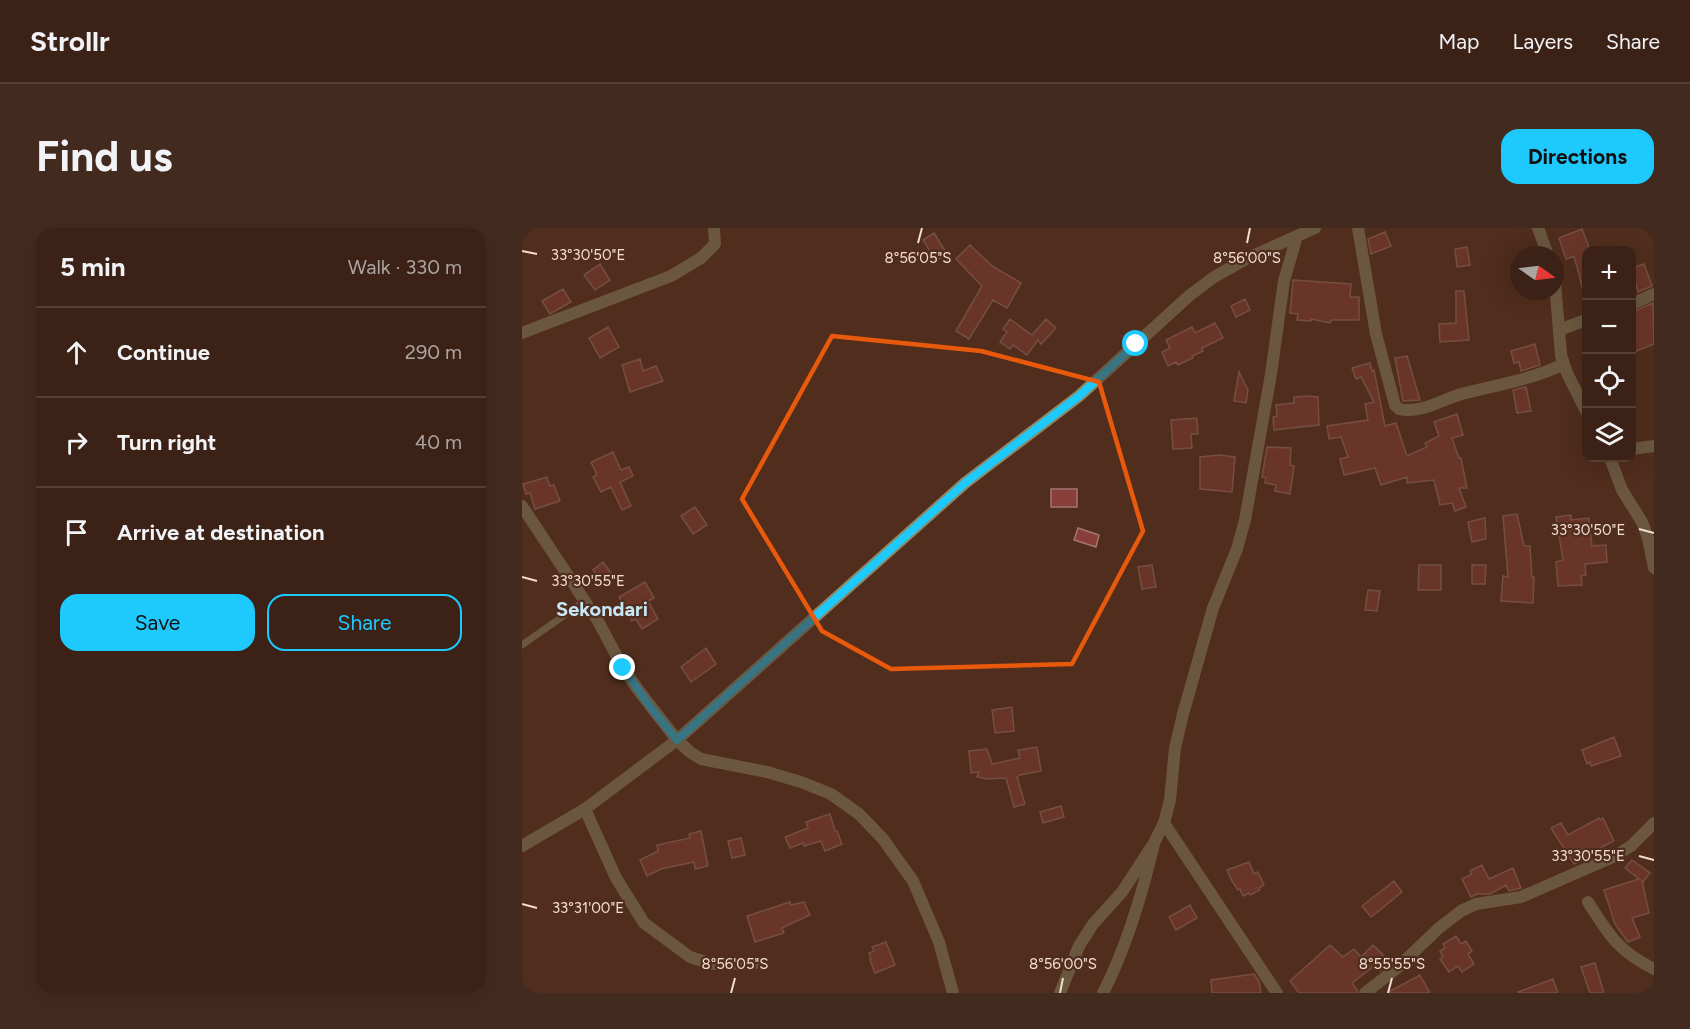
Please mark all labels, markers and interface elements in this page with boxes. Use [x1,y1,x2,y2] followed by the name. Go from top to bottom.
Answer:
[30,24,110,58] text: Strollr
[1439,29,1479,54] text: Map
[1512,29,1573,54] text: Layers
[1606,29,1660,54] text: Share
[1501,129,1654,184] button: Directions
[36,131,173,182] text: Find us
[551,246,625,264] text: 33°30'50"E
[1510,246,1564,300] north arrow
[1582,246,1636,462] map controls
[1582,246,1636,300] button: +
[884,249,952,267] text: 8°56'05"S
[1213,249,1281,267] text: 8°56'00"S
[60,251,126,283] text: 5 min
[348,255,462,279] text: Walk · 330 m
[1582,300,1636,354] button: −
[1122,330,1148,356] route start
[60,336,93,369] icon: ahead
[117,339,210,366] text: Continue
[405,340,462,364] text: 290 m
[1582,354,1636,408] button: locate
[1582,408,1636,462] button: layers
[60,426,93,459] icon: right
[117,429,216,456] text: Turn right
[415,430,462,454] text: 40 m
[60,516,93,549] icon: arrive
[117,519,325,546] text: Arrive at destination
[1551,521,1625,539] text: 33°30'50"E
[551,572,625,590] text: 33°30'55"E
[60,594,255,651] button: Save
[267,594,462,651] button: Share
[556,597,648,621] district label: Sekondari
[609,654,635,680] route end
[1551,847,1625,865] text: 33°30'55"E
[552,899,624,917] text: 33°31'00"E
[701,955,769,973] text: 8°56'05"S
[1029,955,1097,973] text: 8°56'00"S
[1359,955,1425,973] text: 8°55'55"S

